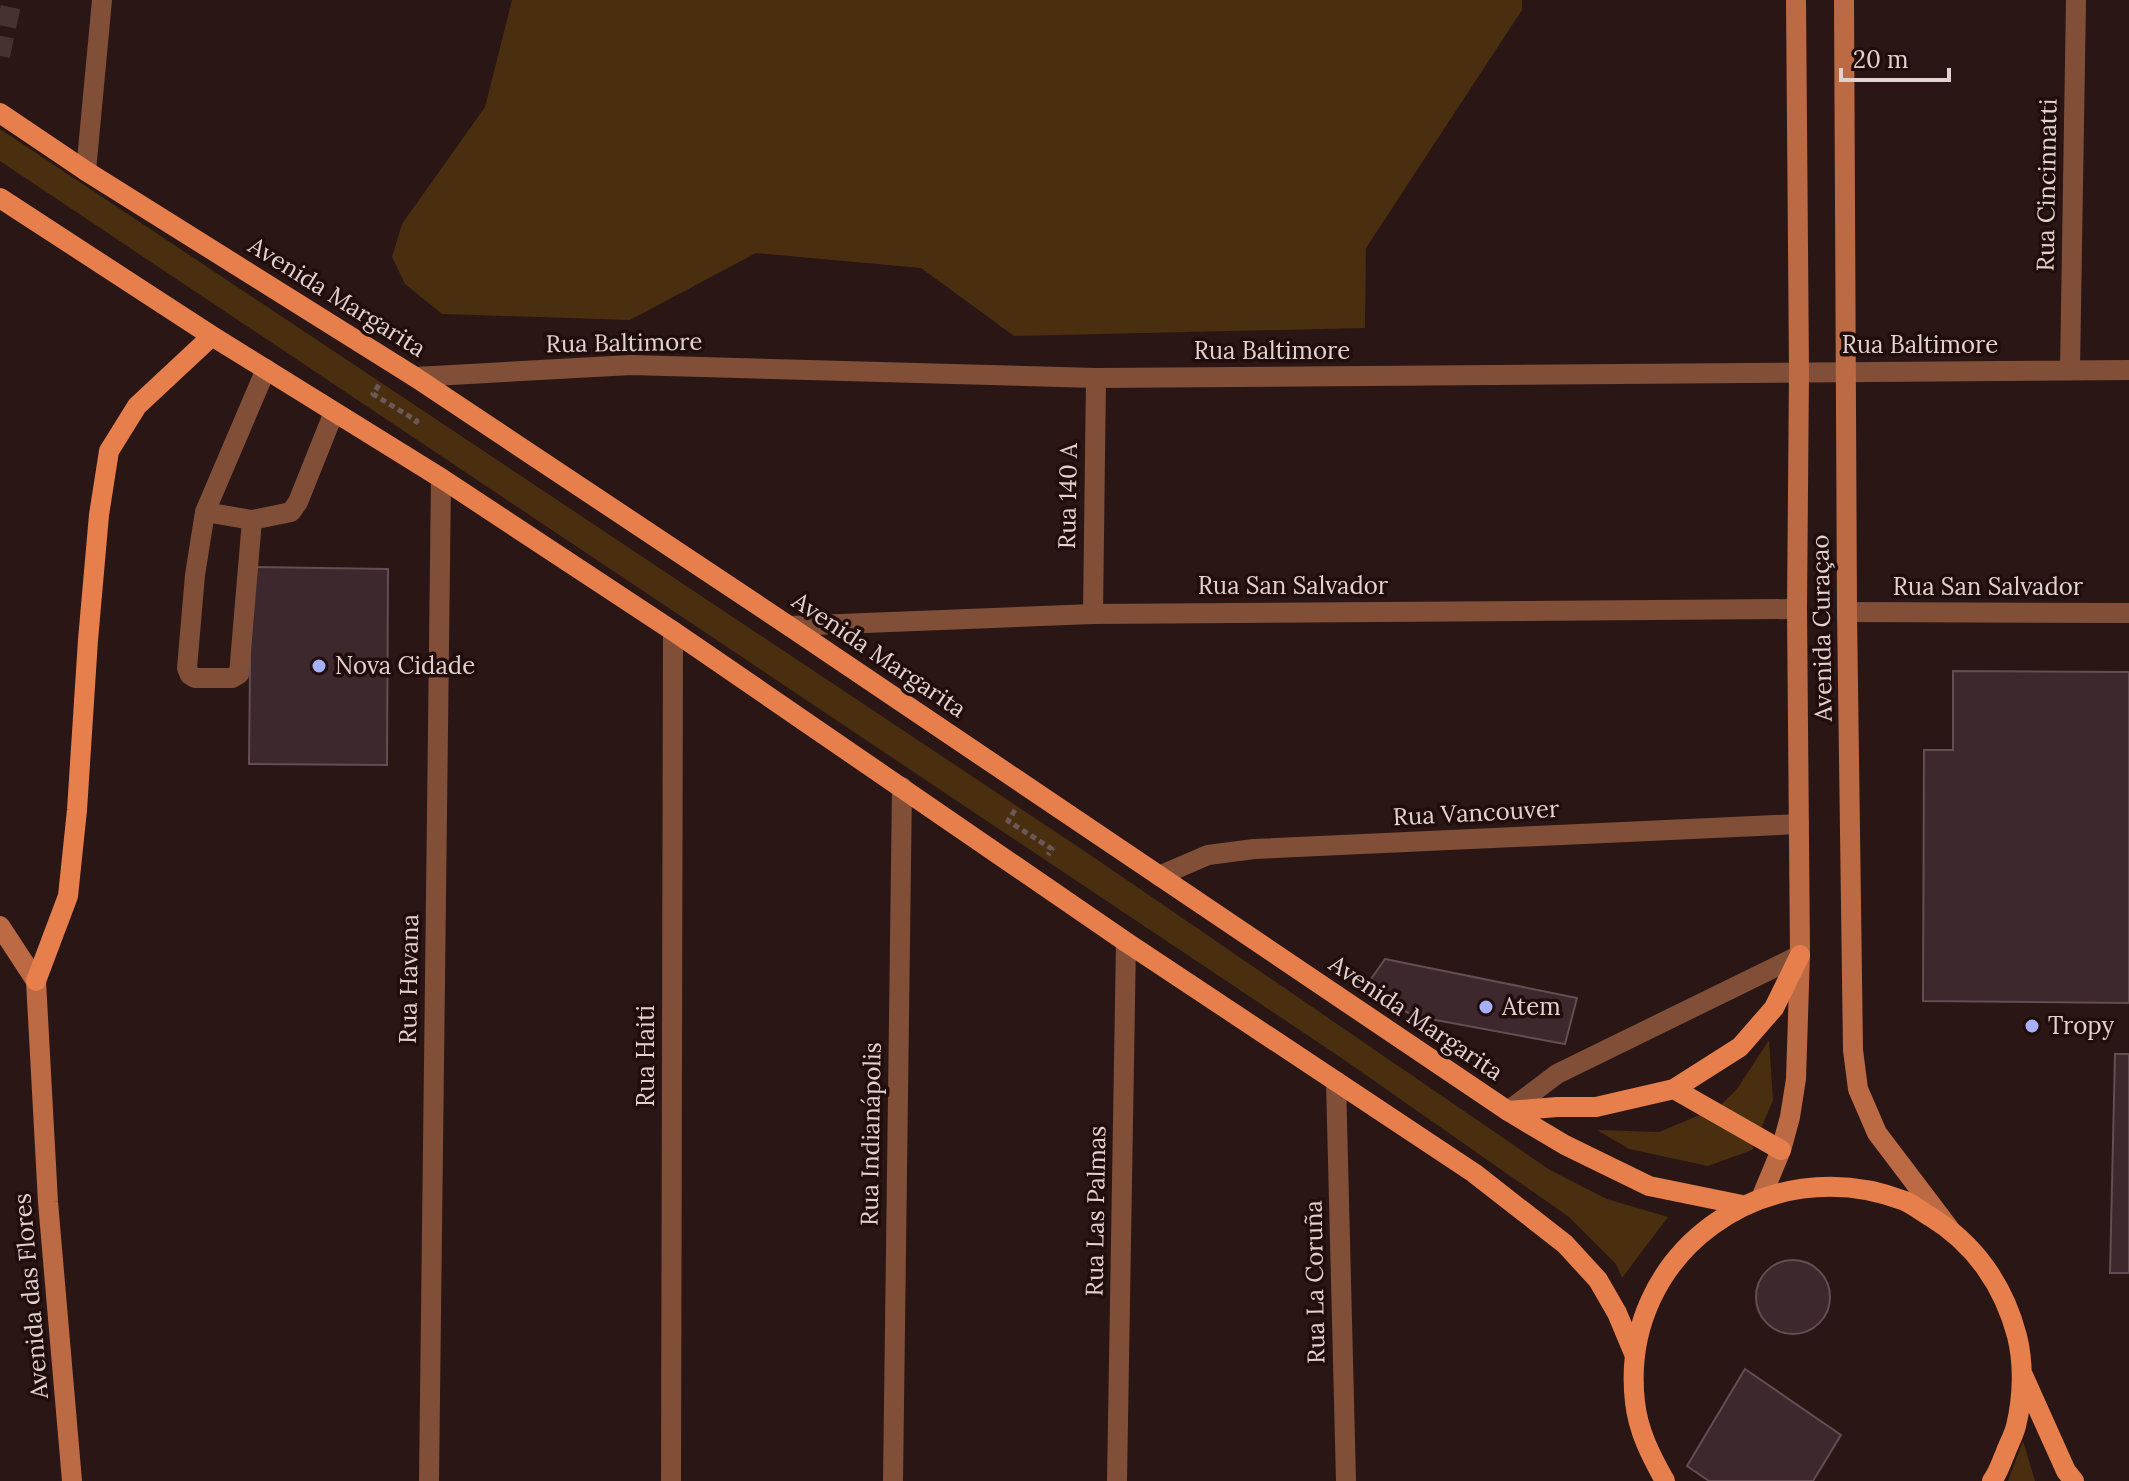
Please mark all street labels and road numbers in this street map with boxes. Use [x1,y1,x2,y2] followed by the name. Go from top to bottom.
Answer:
[2029,98,2064,272] street label: Rua Cincinnatti
[242,229,432,364] street label: Avenida Margarita
[545,326,703,359] street label: Rua Baltimore
[1842,329,1998,360] street label: Rua Baltimore
[1194,335,1350,366] street label: Rua Baltimore
[1051,442,1084,549] street label: Rua 140 A
[1804,534,1839,723] street label: Avenida Curaçao
[1198,570,1389,601] street label: Rua San Salvador
[1893,571,2084,602] street label: Rua San Salvador
[785,584,972,724] street label: Avenida Margarita
[1392,793,1560,832] street label: Rua Vancouver
[392,914,425,1044] street label: Rua Havana
[1322,947,1509,1087] street label: Avenida Margarita
[630,1005,661,1107] street label: Rua Haiti
[853,1042,888,1226] street label: Rua Indianápolis
[1079,1125,1112,1297] street label: Rua Las Palmas
[6,1192,55,1401] street label: Avenida das Flores
[1298,1200,1331,1364] street label: Rua La Coruña

